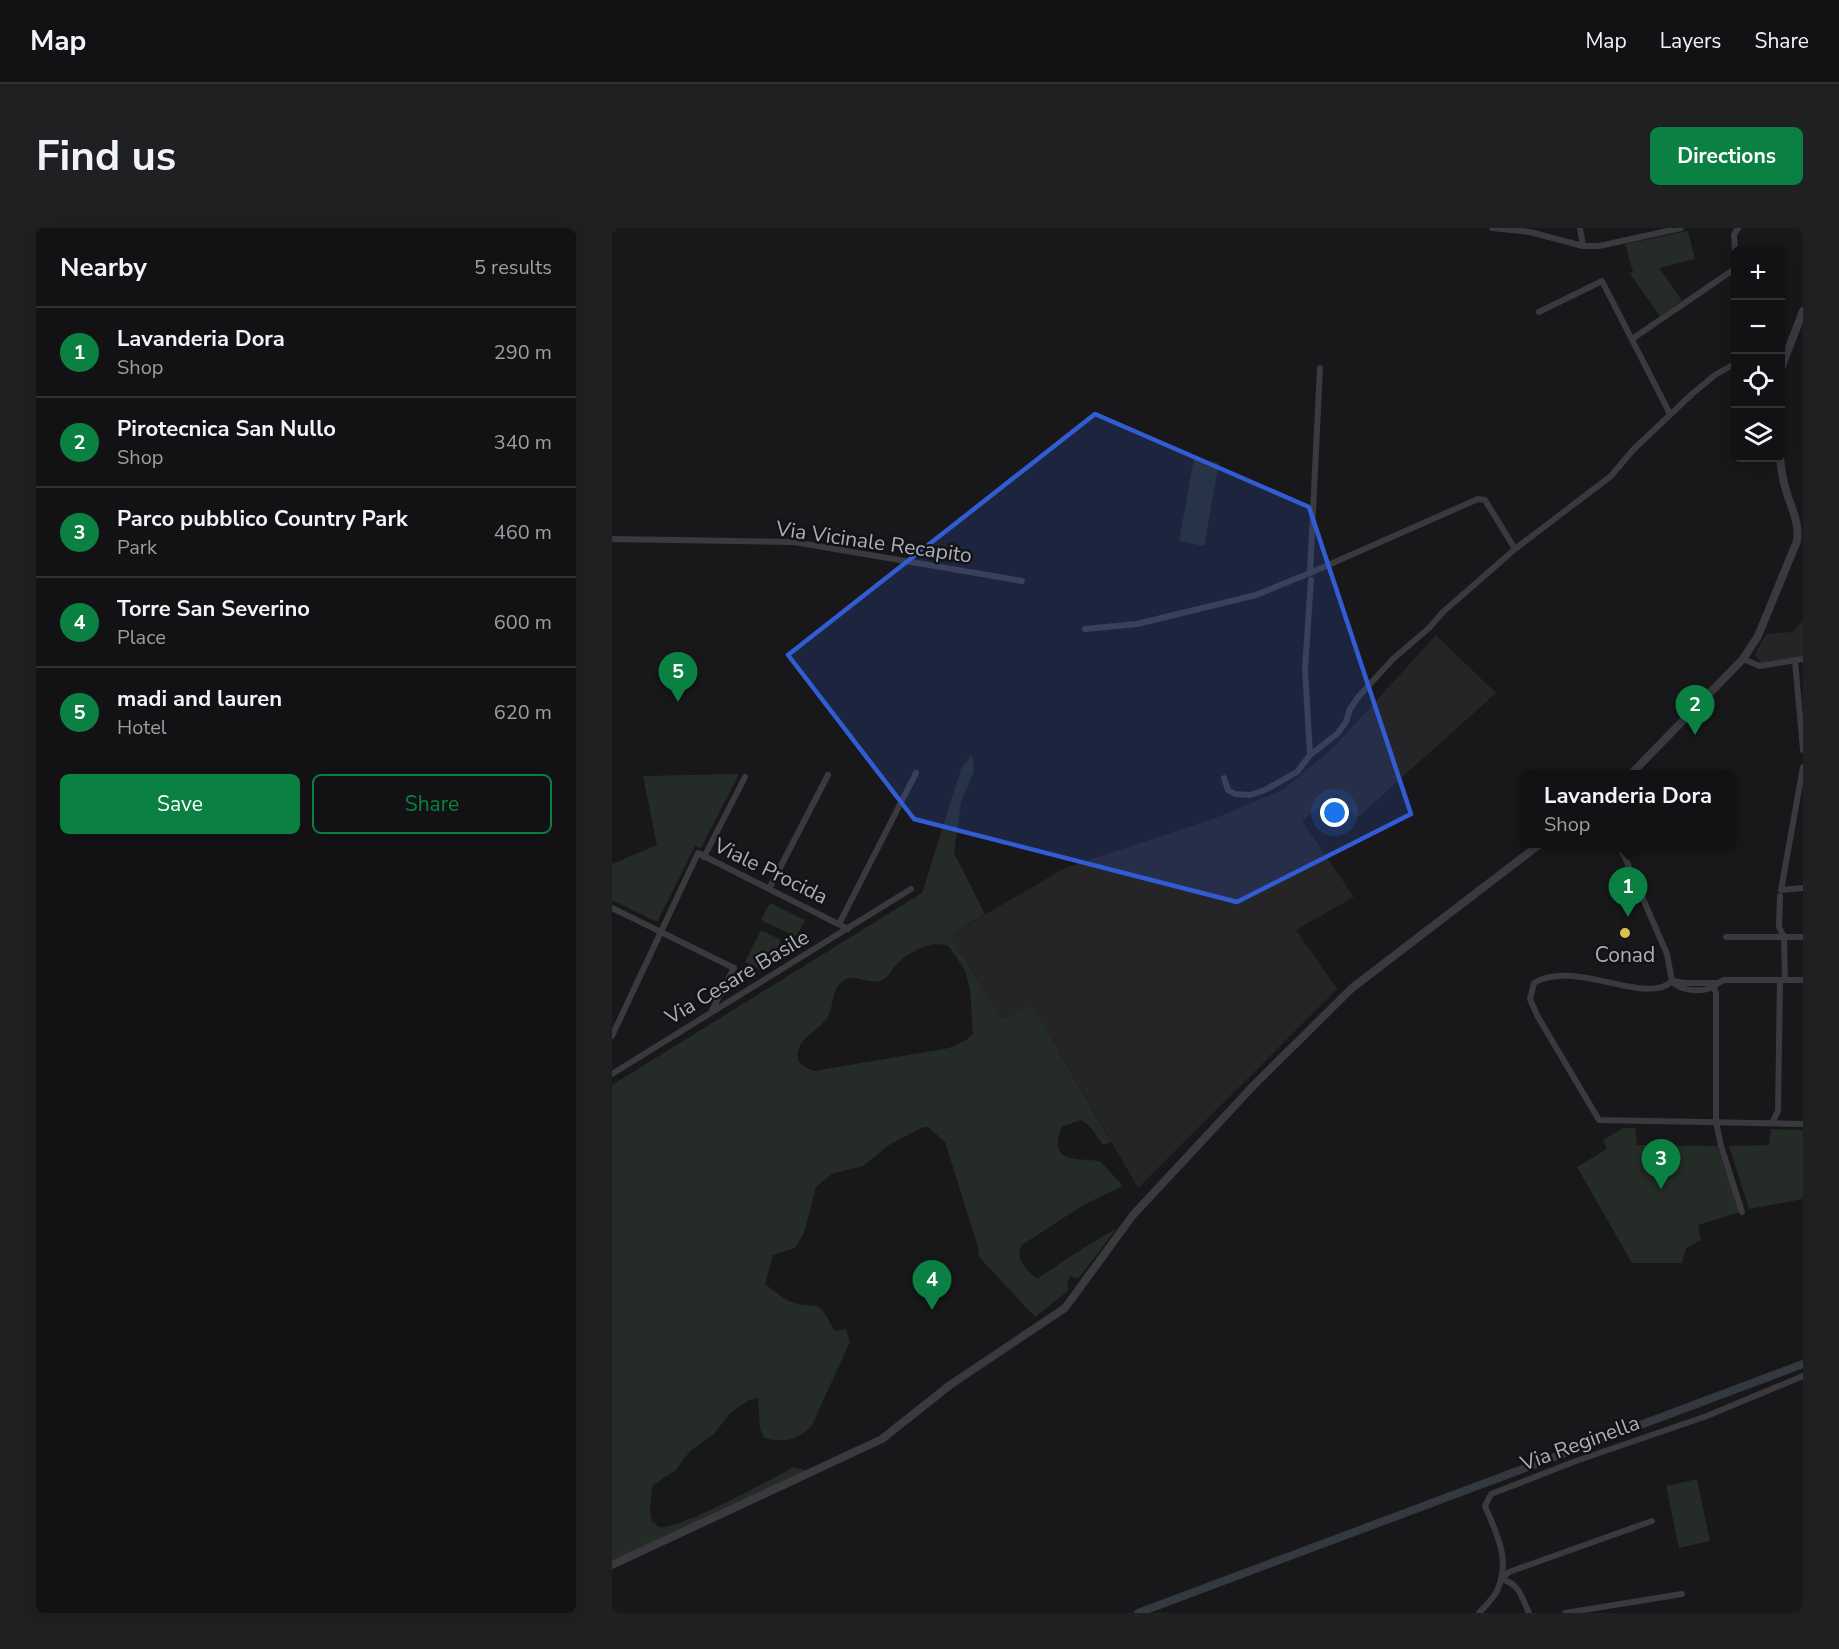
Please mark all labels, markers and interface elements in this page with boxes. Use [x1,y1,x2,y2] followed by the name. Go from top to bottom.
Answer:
[30,22,86,60] text: Map
[1585,27,1627,55] text: Map
[1660,27,1721,55] text: Layers
[1754,27,1809,55] text: Share
[1650,127,1803,185] button: Directions
[36,128,176,185] text: Find us
[1731,246,1785,462] map controls
[1731,246,1785,300] button: +
[60,250,147,285] text: Nearby
[474,254,552,281] text: 5 results
[1731,300,1785,354] button: −
[117,324,285,354] text: Lavanderia Dora
[74,339,86,366] text: 1
[494,339,552,366] text: 290 m
[117,354,163,381] text: Shop
[1731,354,1785,408] button: locate
[1731,408,1785,462] button: layers
[117,414,336,444] text: Pirotecnica San Nullo
[74,429,86,456] text: 2
[494,429,552,456] text: 340 m
[117,444,163,471] text: Shop
[117,504,408,534] text: Parco pubblico Country Park
[773,514,974,570] street label: Via Vicinale Recapito
[74,519,86,546] text: 3
[494,519,552,546] text: 460 m
[117,534,157,561] text: Park
[117,594,310,624] text: Torre San Severino
[74,609,86,636] text: 4
[494,609,552,636] text: 600 m
[117,624,166,651] text: Place
[658,652,698,702] pin: 5
[117,684,282,714] text: madi and lauren
[1676,686,1714,735] pin: 2
[74,699,86,726] text: 5
[494,699,552,726] text: 620 m
[117,714,167,741] text: Hotel
[1520,770,1736,848] popup
[60,774,300,834] button: Save
[312,774,552,834] button: Share
[1544,781,1712,811] text: Lavanderia Dora
[1320,798,1349,827] your location
[1544,811,1591,838] text: Shop
[709,831,833,911] street label: Viale Procida
[1608,868,1648,917] pin: 1
[659,923,814,1032] street label: Via Cesare Basile
[1618,926,1632,940] marker: Conad
[1595,941,1655,969] place label: Conad
[1642,1140,1680,1189] pin: 3
[912,1260,952,1310] pin: 4
[1516,1409,1643,1478] street label: Via Reginella

